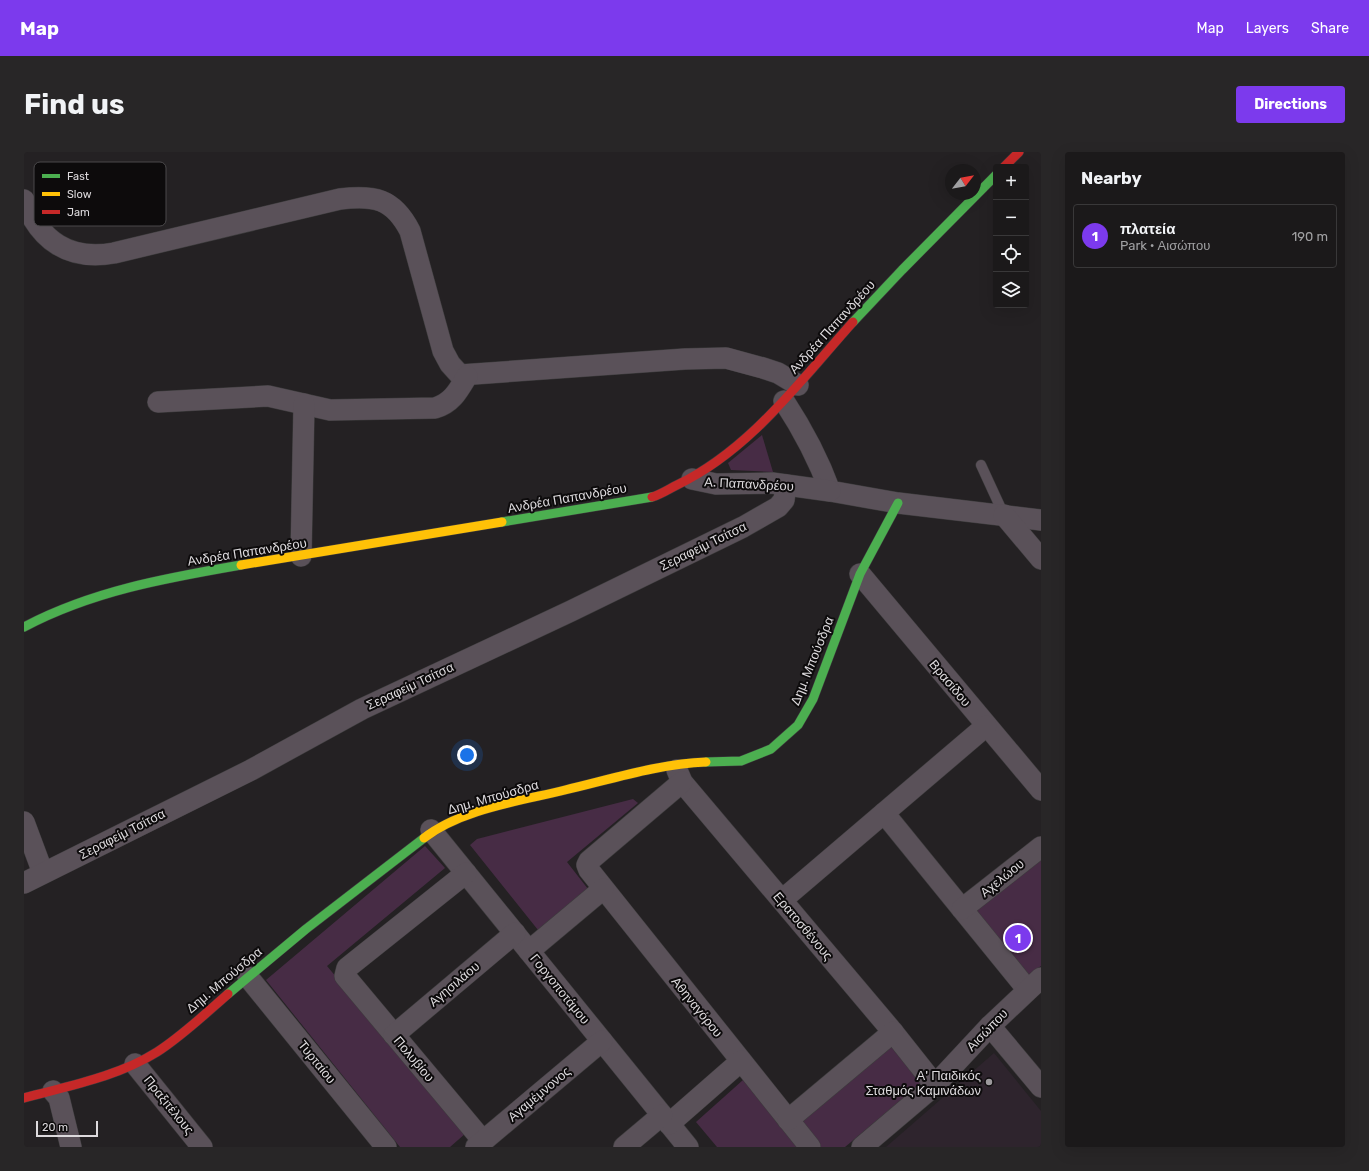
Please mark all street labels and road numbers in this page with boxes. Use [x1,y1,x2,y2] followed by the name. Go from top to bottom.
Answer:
[786,277,878,377] street label: Ανδρέα Παπανδρέου
[704,474,794,494] street label: Α. Παπανδρέου
[506,480,628,516] street label: Ανδρέα Παπανδρέου
[657,518,749,573] street label: Σεραφείμ Τσίτσα
[186,535,308,569] street label: Ανδρέα Παπανδρέου
[787,614,837,707] street label: Δημ. Μπούσδρα
[926,657,974,709] street label: Βρασίδου
[364,659,456,713] street label: Σεραφείμ Τσίτσα
[446,777,541,817] street label: Δημ. Μπούσδρα
[77,806,168,862] street label: Σεραφείμ Τσίτσα
[977,856,1027,900] street label: Αχελώου
[770,889,836,963] street label: Ερατοσθένους
[183,944,265,1016] street label: Δημ. Μπούσδρα
[527,951,593,1027] street label: Γοργοποτάμου
[426,959,482,1009] street label: Αγησιλάου
[668,974,726,1040] street label: Αθηναγόρου
[963,1006,1011,1054] street label: Αισώπου
[391,1033,437,1085] street label: Πολυβίου
[295,1038,339,1086] street label: Τυρταίου
[505,1064,573,1124] street label: Αγαμέμνονος
[141,1073,197,1137] street label: Πραξιτέλους

